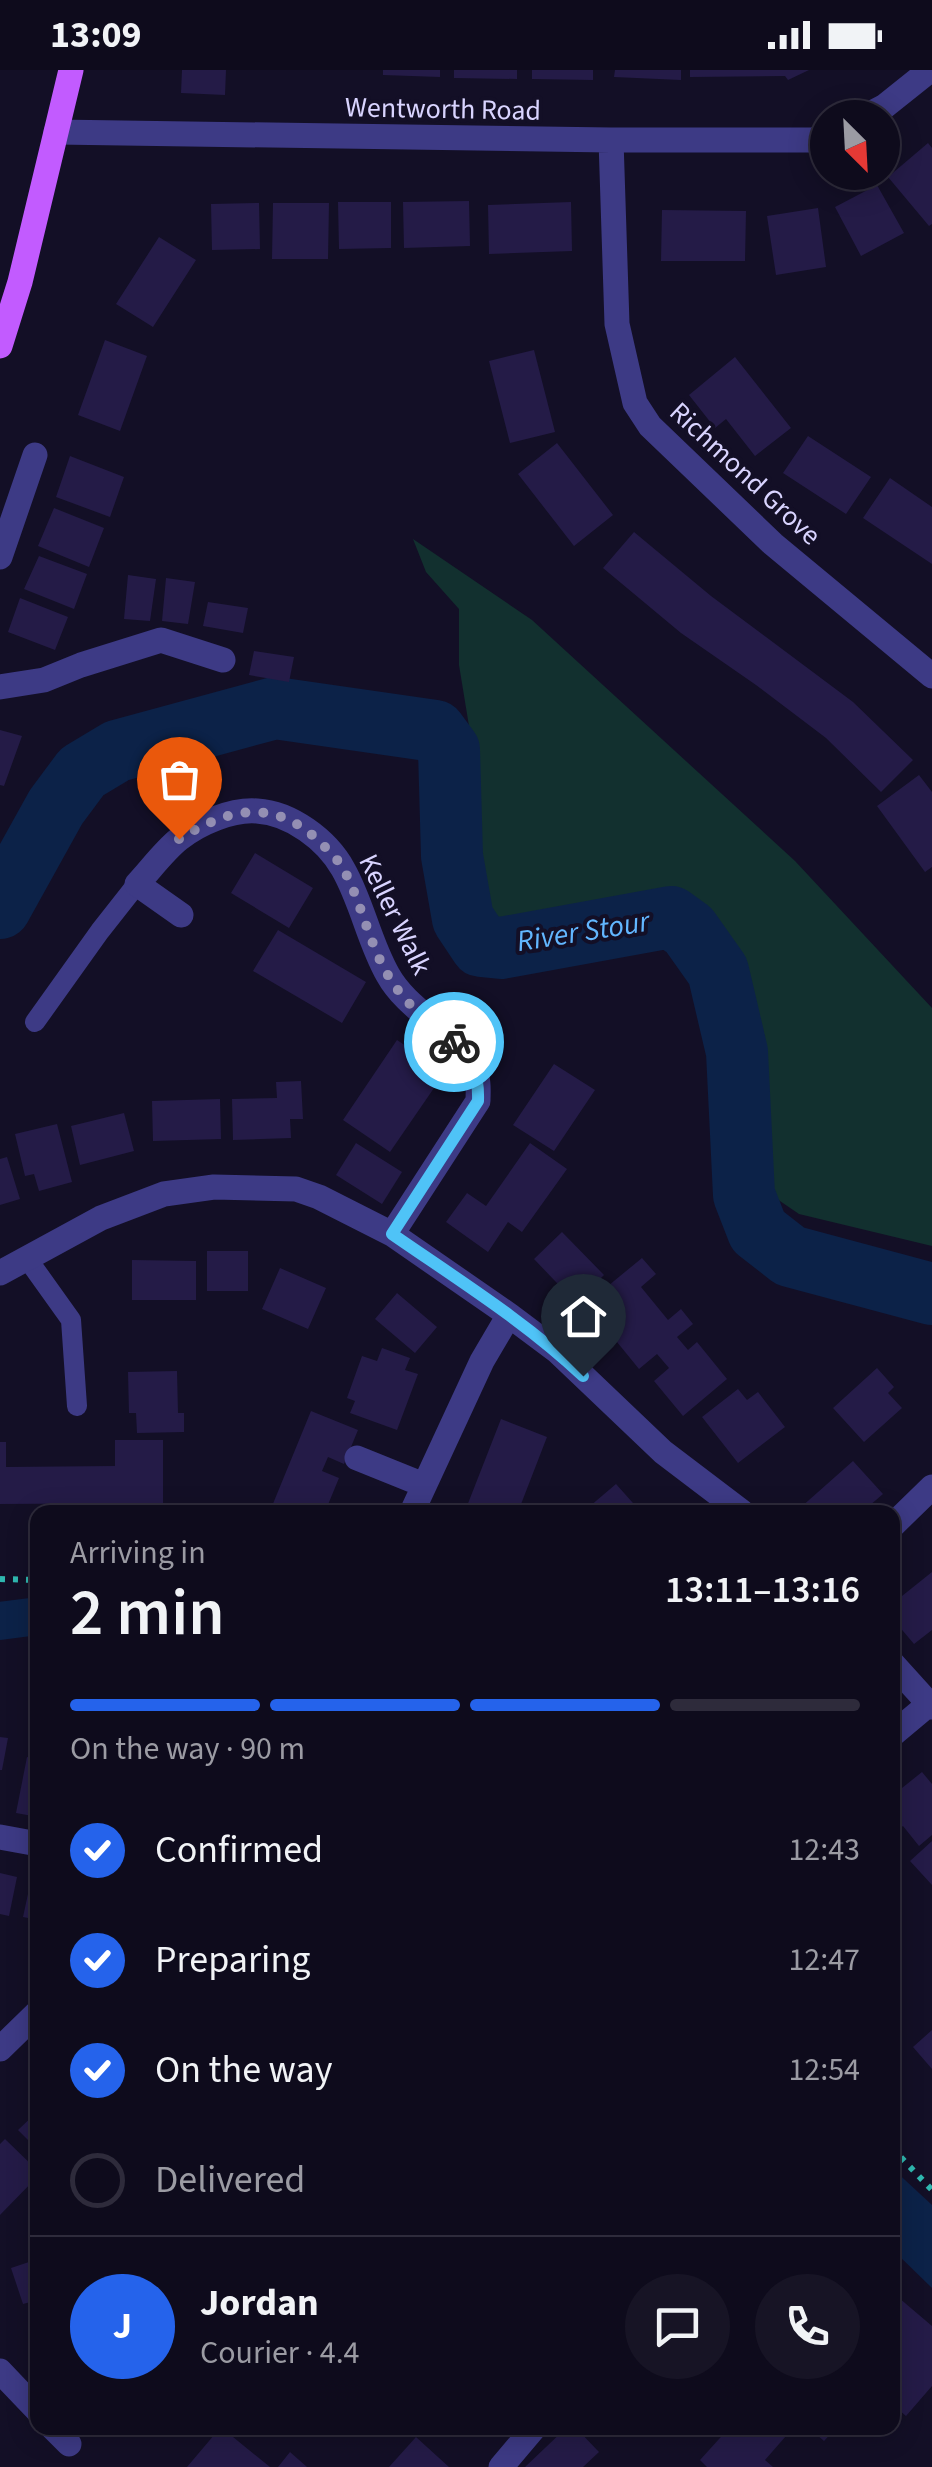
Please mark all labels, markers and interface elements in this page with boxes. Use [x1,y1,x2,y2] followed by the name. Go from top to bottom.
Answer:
[50,8,142,62] text: 13:09
[345,87,541,131] street label: Wentworth Road
[810,100,900,190] north arrow
[810,100,900,190] map controls
[661,393,830,555] street label: Richmond Grove
[137,737,222,840] pin
[152,752,207,807] icon: bag
[349,847,442,982] street label: Keller Walk
[514,900,654,963] water label: River Stour
[404,992,504,1092] courier
[427,1015,482,1070] icon: bike
[541,1274,626,1377] pin
[556,1289,611,1344] icon: home
[70,1530,206,1576] text: Arriving in
[665,1563,860,1617] text: 13:11–13:16
[70,1567,225,1660] text: 2 min
[70,1726,305,1772] text: On the way · 90 m
[70,1823,125,1878] icon: check
[155,1823,323,1877] text: Confirmed
[788,1827,860,1873] text: 12:43
[70,1933,125,1988] icon: check
[155,1933,310,1987] text: Preparing
[788,1937,860,1983] text: 12:47
[70,2043,125,2098] icon: check
[155,2043,332,2097] text: On the way
[788,2047,860,2093] text: 12:54
[155,2153,305,2207] text: Delivered
[625,2274,730,2379] button: chat
[755,2274,860,2379] button: phone
[200,2276,319,2330] text: Jordan
[113,2299,132,2353] text: J
[200,2330,360,2376] text: Courier · 4.4

